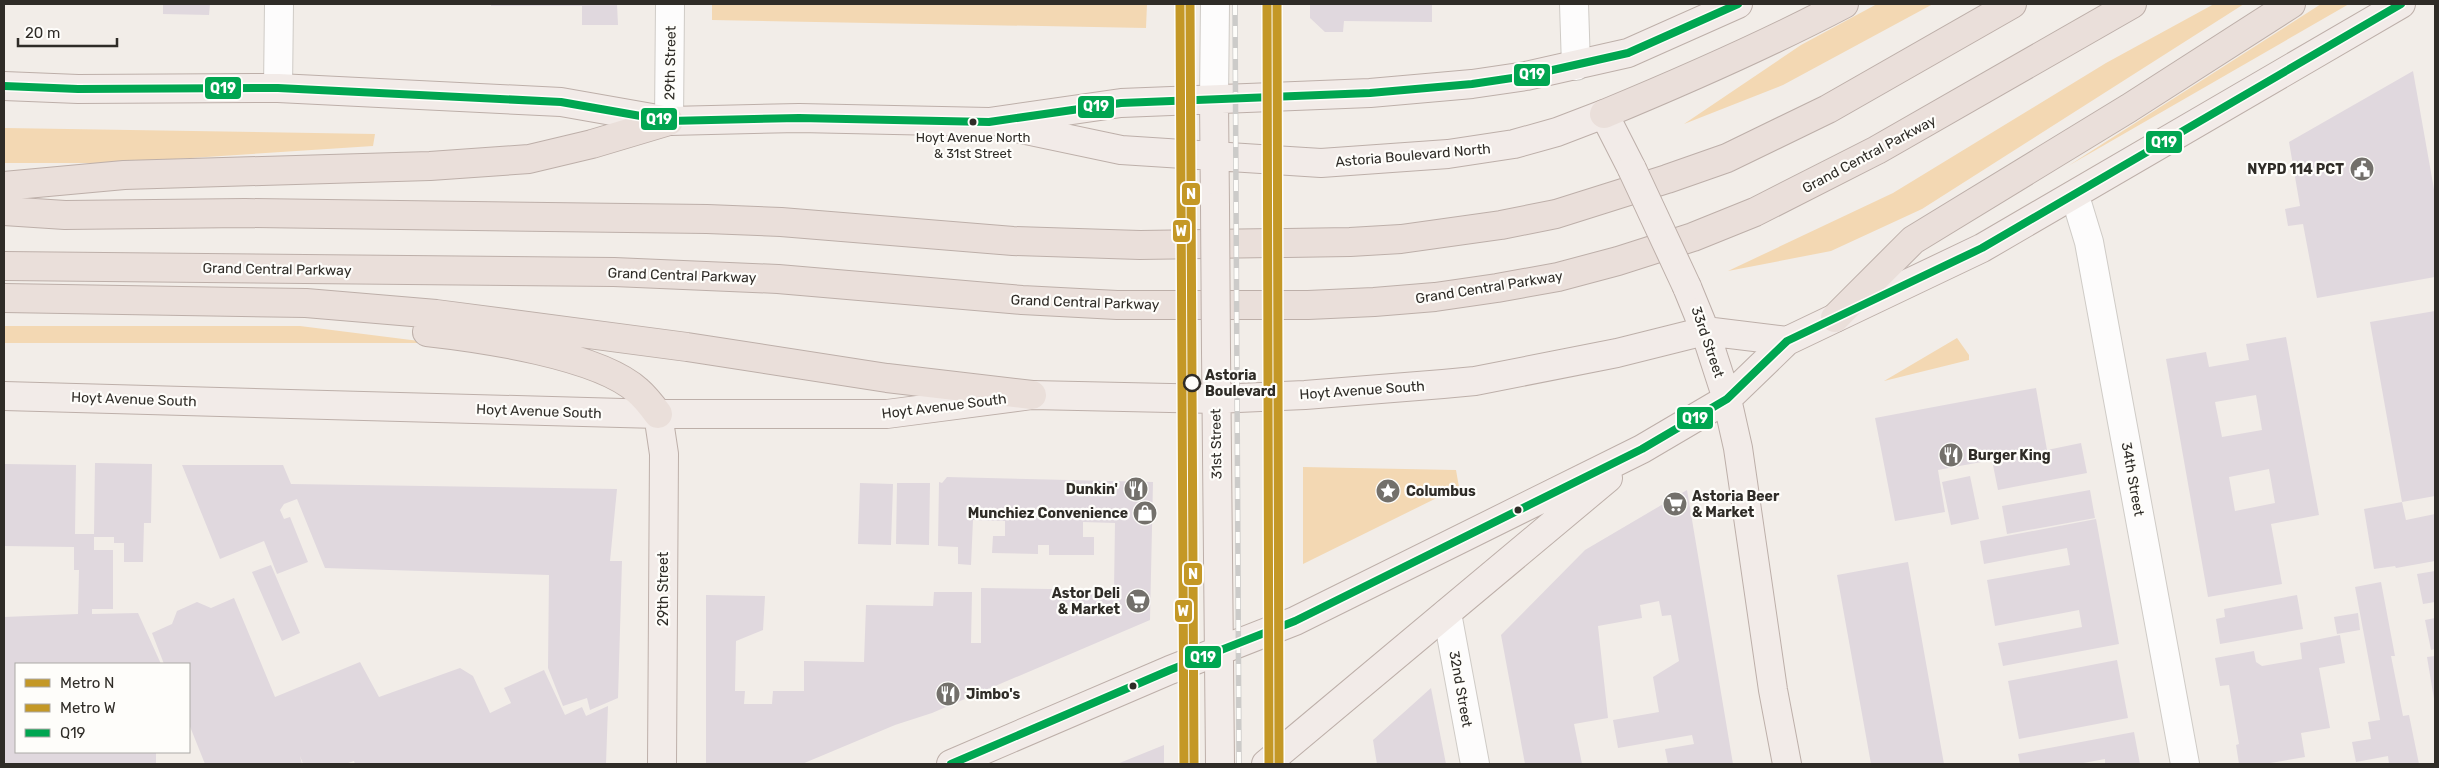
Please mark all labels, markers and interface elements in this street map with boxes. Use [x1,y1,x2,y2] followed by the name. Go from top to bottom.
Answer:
[18,15,116,47] scale bar
[25,24,60,42] text: 20 m
[661,25,680,100] street label: 29th Street
[1513,63,1551,87] line badge: Q19
[1519,66,1545,83] text: Q19
[204,76,242,100] line badge: Q19
[210,80,236,97] text: Q19
[1077,95,1115,119] line badge: Q19
[1083,98,1109,115] text: Q19
[640,107,678,131] line badge: Q19
[646,111,672,128] text: Q19
[1799,112,1939,197] street label: Grand Central Parkway
[968,117,978,127] marker: Hoyt Avenue North & 31st Street
[916,130,1030,161] place label: Hoyt Avenue North & 31st Street
[2145,130,2183,154] line badge: Q19
[2151,134,2177,151] text: Q19
[1335,140,1491,171] street label: Astoria Boulevard North
[2349,156,2375,182] public building icon: NYPD 114 PCT
[2247,161,2344,178] place label: NYPD 114 PCT
[1181,182,1201,206] line badge: N
[1186,186,1196,203] text: N
[1172,219,1191,243] line badge: W
[1175,223,1187,240] text: W
[202,260,352,279] street label: Grand Central Parkway
[607,264,757,287] street label: Grand Central Parkway
[1414,267,1564,308] street label: Grand Central Parkway
[1010,291,1160,314] street label: Grand Central Parkway
[1687,304,1728,381] street label: 33rd Street
[1205,367,1276,400] place label: Astoria Boulevard
[1183,374,1201,392] marker: Astoria Boulevard
[1299,378,1425,403] street label: Hoyt Avenue South
[71,389,197,410] street label: Hoyt Avenue South
[881,390,1007,423] street label: Hoyt Avenue South
[476,401,602,422] street label: Hoyt Avenue South
[1676,406,1714,430] line badge: Q19
[1207,408,1226,479] street label: 31st Street
[1682,410,1708,427] text: Q19
[2118,441,2147,518] street label: 34th Street
[1938,442,1964,468] restaurant icon: Burger King
[1968,447,2051,464] place label: Burger King
[1123,476,1149,502] restaurant icon: Dunkin'
[1375,478,1401,504] place icon: Columbus
[1066,481,1118,498] place label: Dunkin'
[1406,483,1476,500] place label: Columbus
[1692,488,1780,521] place label: Astoria Beer & Market
[1662,491,1688,517] supermarket icon: Astoria Beer & Market
[1132,500,1158,526] shop icon: Munchiez Convenience
[968,505,1128,522] place label: Munchiez Convenience
[1513,505,1523,515] unlabelled marker
[655,551,672,626] street label: 29th Street
[1183,562,1203,586] line badge: N
[1188,566,1198,583] text: N
[1052,585,1120,618] place label: Astor Deli & Market
[1125,588,1151,614] supermarket icon: Astor Deli & Market
[1174,599,1193,623] line badge: W
[1177,603,1189,620] text: W
[1184,645,1222,669] line badge: Q19
[1190,649,1216,666] text: Q19
[1445,650,1476,729] street label: 32nd Street
[15,663,190,753] legend
[60,674,114,692] text: Metro N
[935,681,961,707] restaurant icon: Jimbo's
[1128,681,1138,691] unlabelled marker
[966,686,1020,703] place label: Jimbo's
[60,699,116,717] text: Metro W
[60,724,86,742] text: Q19

